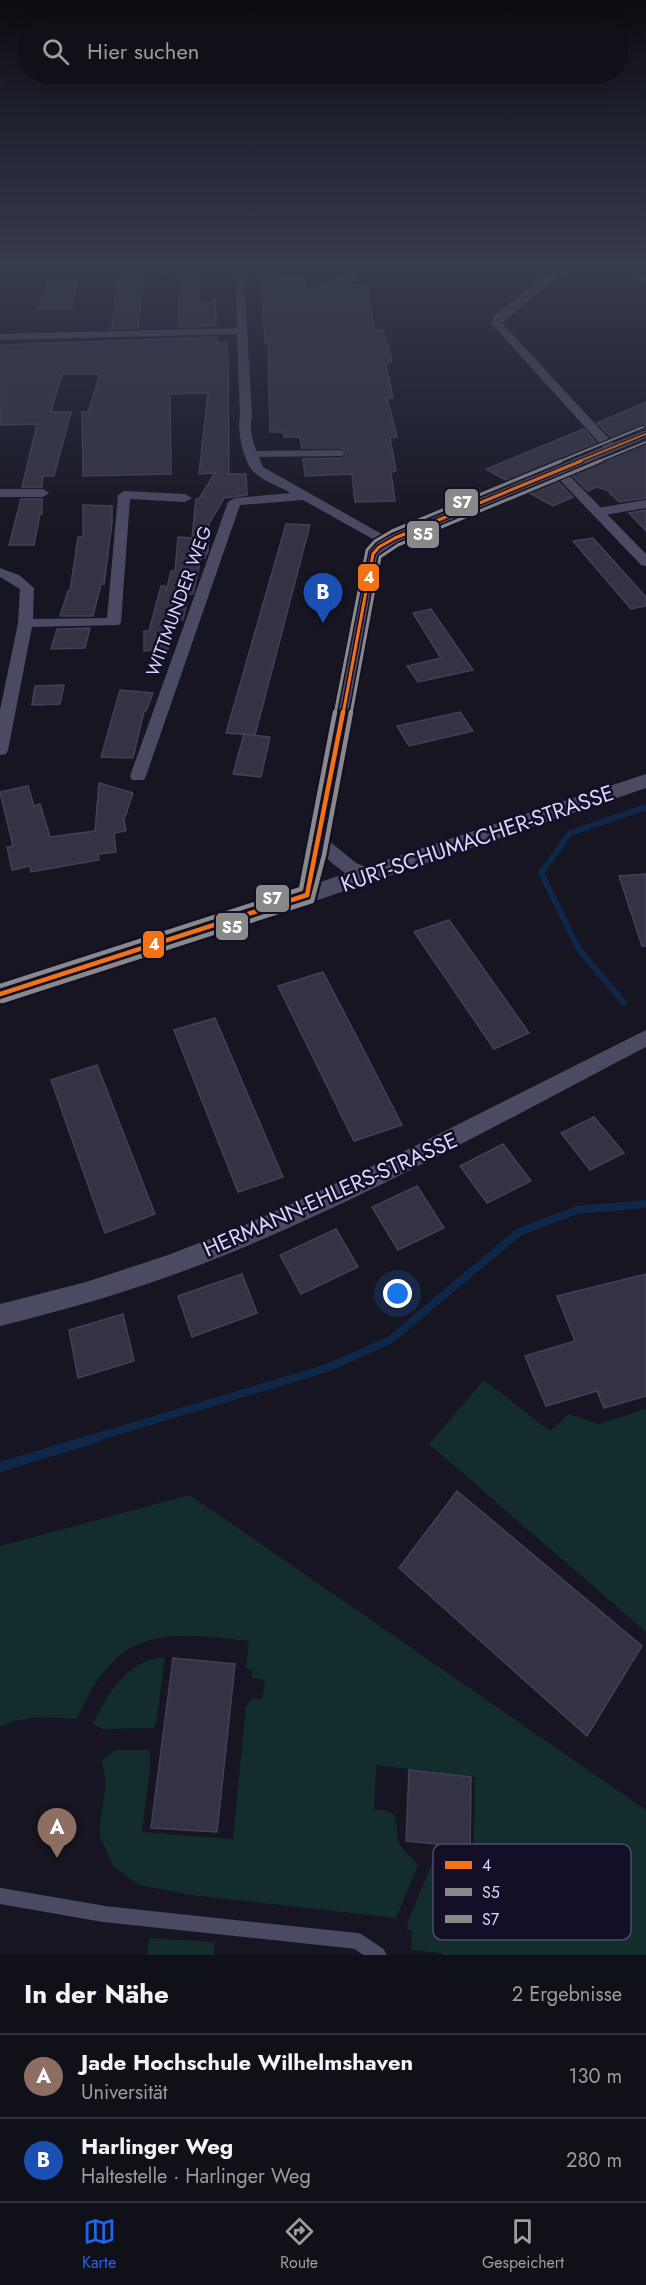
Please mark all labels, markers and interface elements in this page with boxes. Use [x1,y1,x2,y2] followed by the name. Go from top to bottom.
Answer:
[18,18,628,84] search box
[39,35,72,68] icon: search
[87,35,199,67] text: Hier suchen
[444,488,479,517] line badge: S7
[452,491,472,514] text: S7
[406,520,440,549] line badge: S5
[140,522,218,680] street label: WITTMUNDER WEG
[413,523,433,546] text: S5
[357,563,380,592] line badge: 4
[363,566,375,589] text: 4
[304,574,342,623] pin: B
[336,776,618,900] street label: KURT-SCHUMACHER-STRASSE
[255,884,290,913] line badge: S7
[262,887,282,910] text: S7
[215,912,249,941] line badge: S5
[222,916,242,939] text: S5
[142,930,165,959] line badge: 4
[148,933,160,956] text: 4
[198,1123,462,1265] street label: HERMANN-EHLERS-STRASSE
[383,1279,412,1308] your location
[38,1808,76,1858] pin: A
[433,1844,631,1940] legend
[482,1854,491,1877] text: 4
[482,1881,500,1904] text: S5
[482,1908,500,1931] text: S7
[24,1975,169,2013] text: In der Nähe
[512,1980,622,2009] text: 2 Ergebnisse
[81,2046,413,2078] text: Jade Hochschule Wilhelmshaven
[36,2062,51,2091] text: A
[568,2062,622,2091] text: 130 m
[81,2078,167,2107] text: Universität
[81,2130,233,2162] text: Harlinger Weg
[37,2146,50,2175] text: B
[566,2146,622,2175] text: 280 m
[81,2162,311,2191] text: Haltestelle · Harlinger Weg
[82,2215,116,2274] tab: Karte
[280,2215,318,2274] tab: Route
[482,2215,564,2274] tab: Gespeichert

